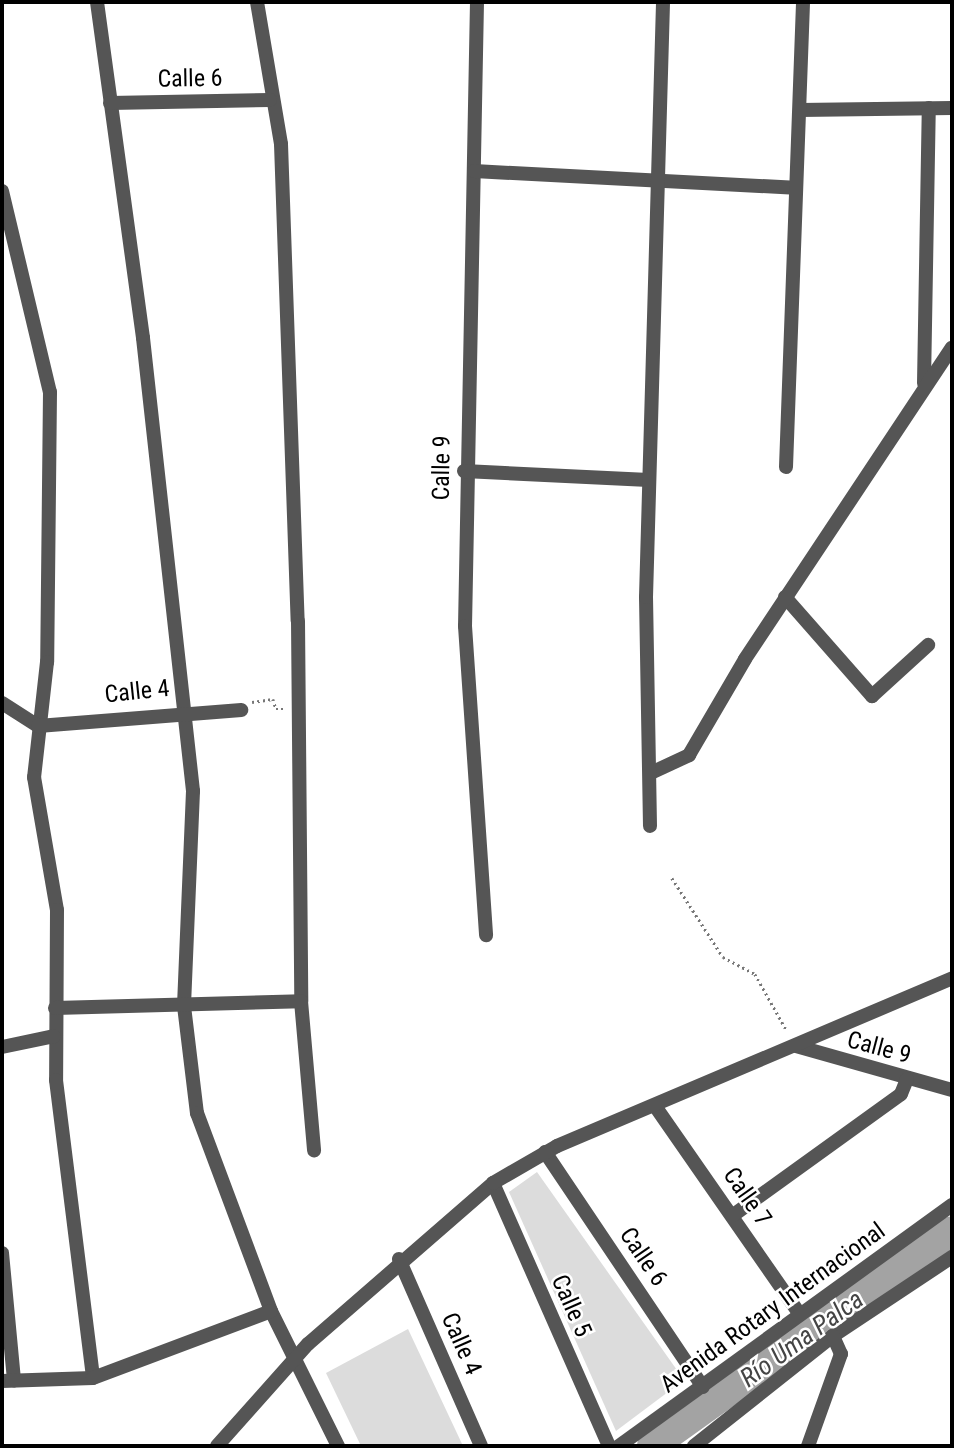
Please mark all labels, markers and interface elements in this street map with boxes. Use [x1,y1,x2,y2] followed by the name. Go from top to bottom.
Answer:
[157,64,223,94] street label: Calle 6
[427,435,457,501] street label: Calle 9
[103,674,171,710] street label: Calle 4
[844,1026,914,1070] street label: Calle 9
[717,1162,777,1232] street label: Calle 7
[655,1217,891,1399] street label: Avenida Rotary Internacional
[613,1222,673,1292] street label: Calle 6
[545,1271,597,1341] street label: Calle 5
[734,1284,870,1394] water label: Río Uma Palca
[435,1309,487,1379] street label: Calle 4

